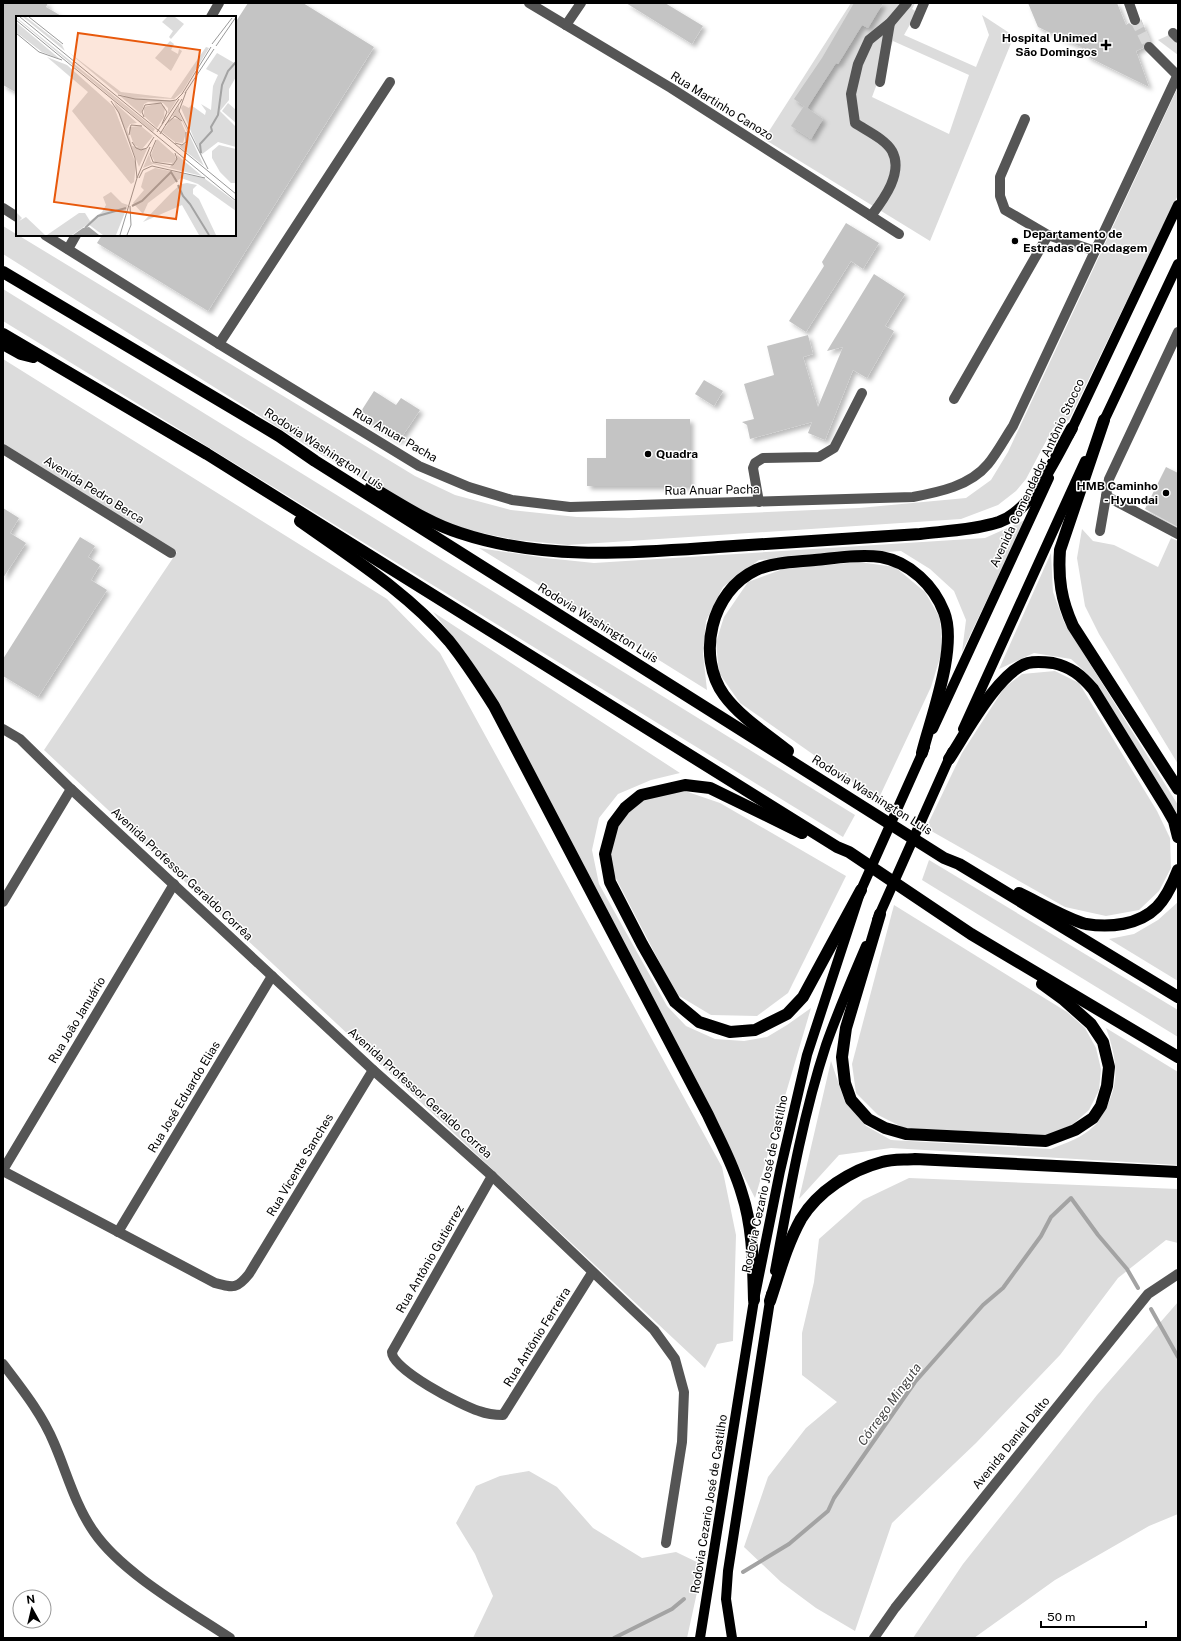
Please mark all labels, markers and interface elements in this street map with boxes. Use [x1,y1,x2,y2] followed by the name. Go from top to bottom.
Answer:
[16,16,236,236] inset map
[1002,31,1097,59] place label: Hospital Unimed São Domingos
[1100,39,1112,51] marker: Hospital Unimed São Domingos
[668,69,776,143] street label: Rua Martinho Canozo
[1023,227,1148,255] place label: Departamento de Estradas de Rodagem
[1010,236,1020,246] marker: Departamento de Estradas de Rodagem
[987,376,1087,570] street label: Avenida Comendador Antônio Stocco
[262,405,386,493] street label: Rodovia Washington Luís
[350,405,440,465] street label: Rua Anuar Pacha
[656,447,698,461] place label: Quadra
[643,449,653,459] marker: Quadra
[41,453,147,527] street label: Avenida Pedro Berca
[1076,479,1158,507] place label: HMB Caminho - Hyundai
[664,482,760,498] street label: Rua Anuar Pacha
[1161,488,1171,498] marker: HMB Caminho - Hyundai
[535,580,661,666] street label: Rodovia Washington Luís
[809,752,935,838] street label: Rodovia Washington Luís
[108,805,256,943] street label: Avenida Professor Geraldo Corrêa
[46,974,108,1066] street label: Rua João Januário
[345,1025,495,1161] street label: Avenida Professor Geraldo Corrêa
[145,1039,223,1155] street label: Rua José Eduardo Elias
[739,1094,791,1274] street label: Rodovia Cezario José de Castilho
[264,1111,336,1219] street label: Rua Vicente Sanches
[393,1202,467,1316] street label: Rua Antônio Gutierrez
[501,1285,573,1389] street label: Rua Antônio Ferreira
[854,1360,924,1448] water label: Córrego Minguta
[969,1394,1053,1492] street label: Avenida Daniel Dalto
[688,1413,730,1595] street label: Rodovia Cezario José de Castilho
[12,1589,52,1629] north arrow
[26,1593,36,1606] text: N
[1041,1603,1146,1629] scale bar
[1047,1610,1075,1624] text: 50 m

